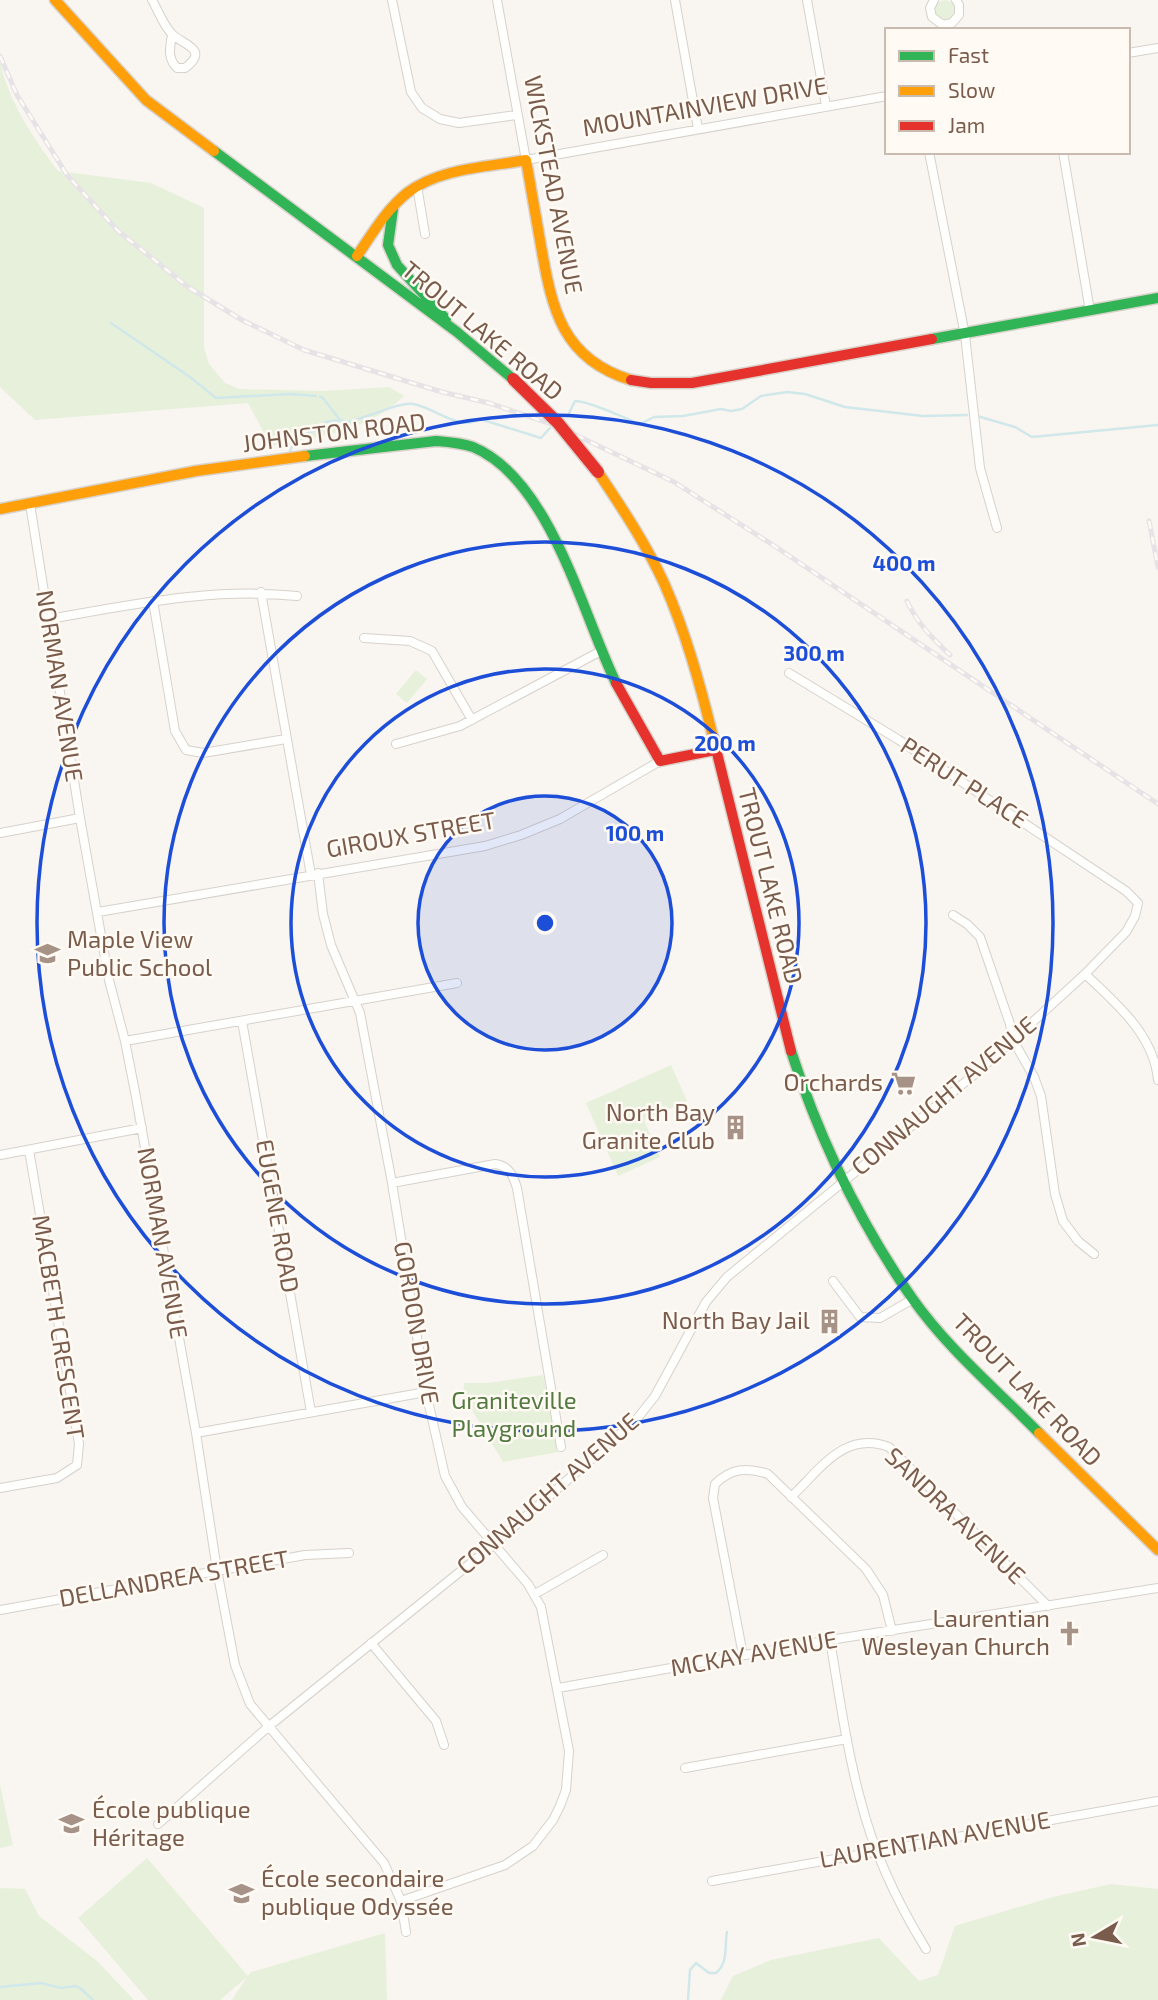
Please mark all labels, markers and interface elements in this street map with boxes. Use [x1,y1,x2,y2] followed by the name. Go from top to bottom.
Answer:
[885,28,1130,154] legend
[948,42,989,67] text: Fast
[580,70,829,141] street label: MOUNTAINVIEW DRIVE
[519,73,590,296] street label: WICKSTEAD AVENUE
[948,77,995,102] text: Slow
[948,112,985,137] text: Jam
[397,254,569,406] street label: TROUT LAKE ROAD
[241,406,427,457] street label: JOHNSTON ROAD
[873,550,935,575] text: 400 m
[31,588,90,784] street label: NORMAN AVENUE
[783,640,845,665] text: 300 m
[694,730,756,755] text: 200 m
[896,730,1034,834] street label: PERUT PLACE
[733,784,810,987] street label: TROUT LAKE ROAD
[324,804,498,863] street label: GIROUX STREET
[606,820,664,845] text: 100 m
[533,911,557,935] centre of rings
[67,924,212,981] place label: Maple View Public School
[33,940,61,968] school or university icon: Maple View Public School
[845,1009,1041,1180] street label: CONNAUGHT AVENUE
[783,1067,883,1096] place label: Orchards
[889,1069,917,1097] supermarket icon: Orchards
[582,1097,715,1154] place label: North Bay Granite Club
[721,1113,749,1141] building icon: North Bay Granite Club
[251,1137,306,1295] street label: EUGENE ROAD
[132,1145,195,1341] street label: NORMAN AVENUE
[27,1213,92,1441] street label: MACBETH CRESCENT
[389,1239,446,1407] street label: GORDON DRIVE
[662,1305,810,1334] place label: North Bay Jail
[816,1307,844,1335] building icon: North Bay Jail
[948,1307,1108,1471] street label: TROUT LAKE ROAD
[451,1385,577,1442] park label: Graniteville Playground
[450,1406,644,1580] street label: CONNAUGHT AVENUE
[880,1441,1032,1589] street label: SANDRA AVENUE
[57,1543,291,1612] street label: DELLANDREA STREET
[861,1603,1050,1660] place label: Laurentian Wesleyan Church
[1056,1619,1084,1647] church icon: Laurentian Wesleyan Church
[668,1624,839,1681] street label: MCKAY AVENUE
[92,1794,251,1851] place label: École publique Héritage
[817,1804,1052,1873] street label: LAURENTIAN AVENUE
[58,1810,86,1838] school or university icon: École publique Héritage
[261,1863,454,1920] place label: École secondaire publique Odyssée
[227,1879,255,1907] school or university icon: École secondaire publique Odyssée
[1060,1902,1130,1972] north arrow
[1065,1931,1090,1949] text: N

